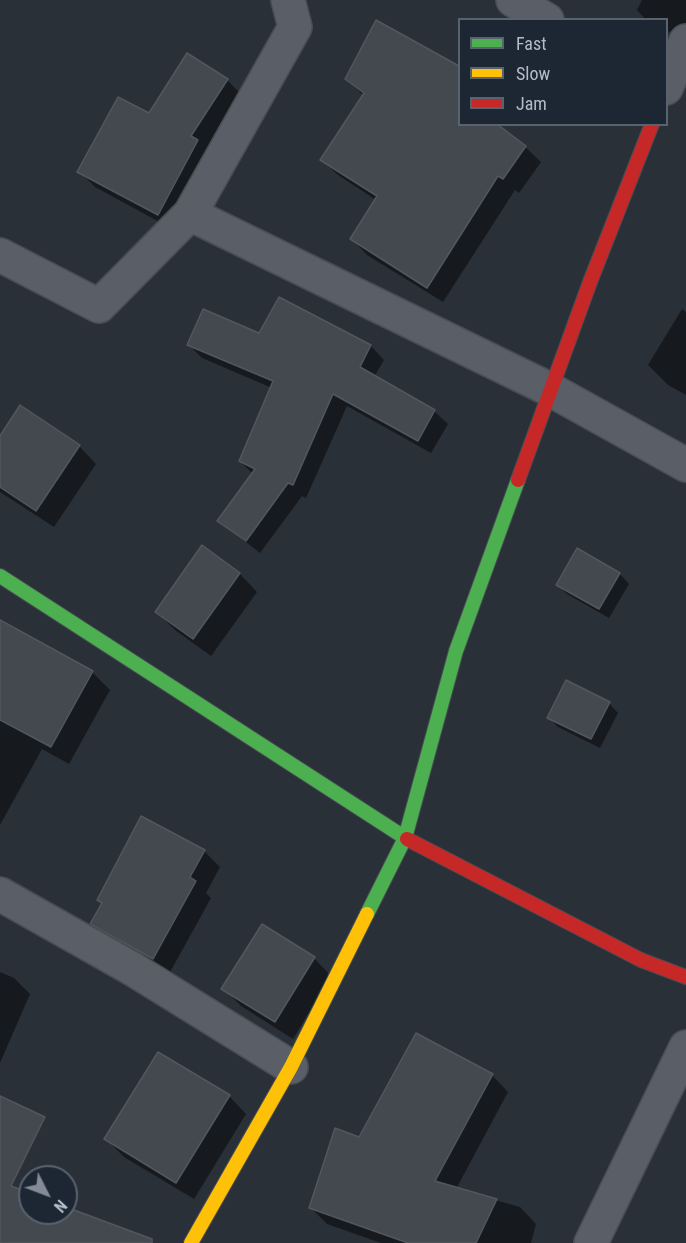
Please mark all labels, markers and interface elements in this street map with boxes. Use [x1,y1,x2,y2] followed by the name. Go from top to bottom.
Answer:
[458,18,668,126] legend
[516,33,547,54] text: Fast
[516,63,550,84] text: Slow
[516,93,547,114] text: Jam
[18,1165,78,1225] north arrow
[50,1196,71,1216] text: N

